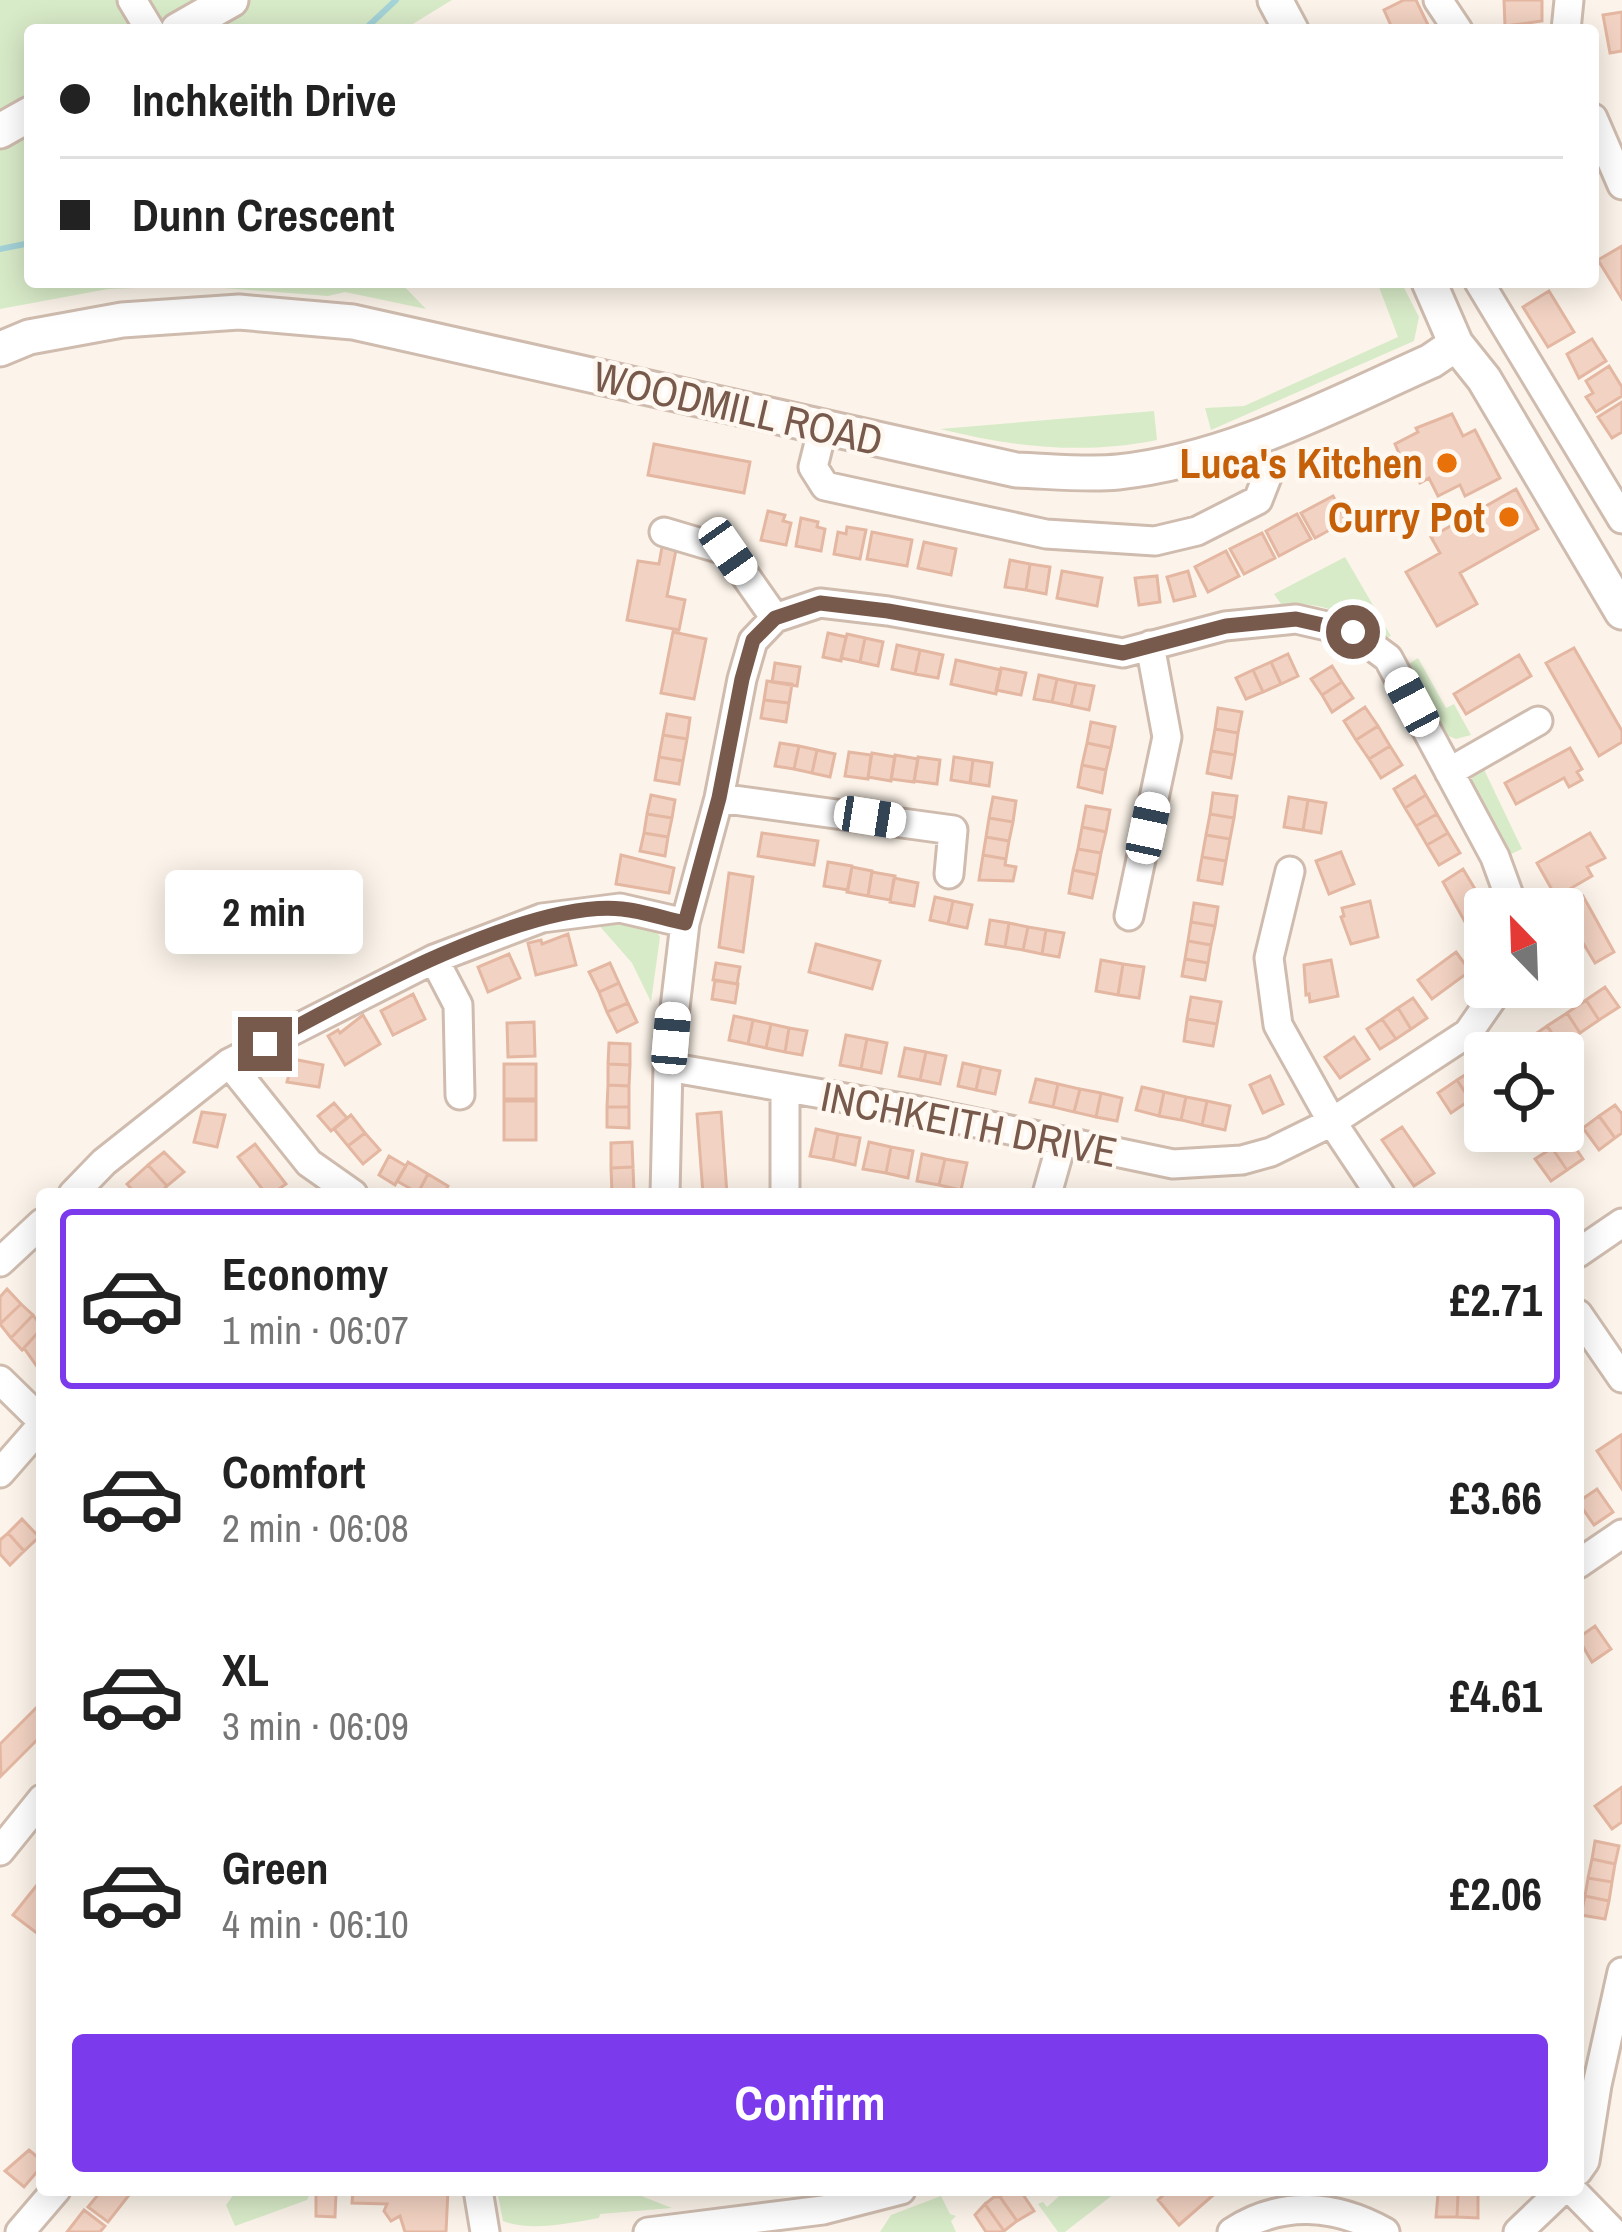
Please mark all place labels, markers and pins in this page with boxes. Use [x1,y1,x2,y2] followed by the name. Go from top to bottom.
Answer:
[1179,435,1423,491] place label: Luca's Kitchen
[1434,450,1460,476] marker: Luca's Kitchen
[1328,489,1485,545] place label: Curry Pot
[1496,504,1522,530] marker: Curry Pot

